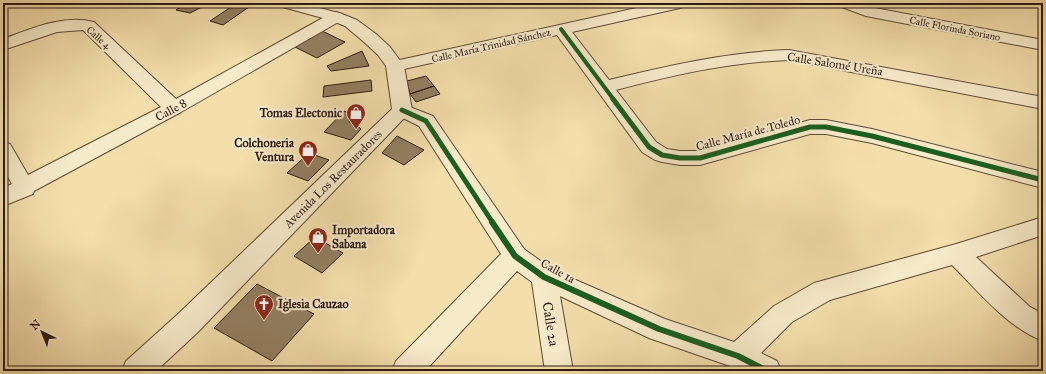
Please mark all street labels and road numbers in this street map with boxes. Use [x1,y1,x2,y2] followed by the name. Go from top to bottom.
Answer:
[908,14,1001,44] street label: Calle Florinda Soriano
[84,24,113,52] street label: Calle 4
[431,26,552,66] street label: Calle María Trinidad Sánchez
[786,50,885,79] street label: Calle Salomé Ureña
[153,96,189,124] street label: Calle 8
[694,112,802,154] street label: Calle María de Toledo
[280,127,385,232] street label: Avenida Los Restauradores
[538,256,578,287] street label: Calle 1a
[539,301,562,348] street label: Calle 2a

